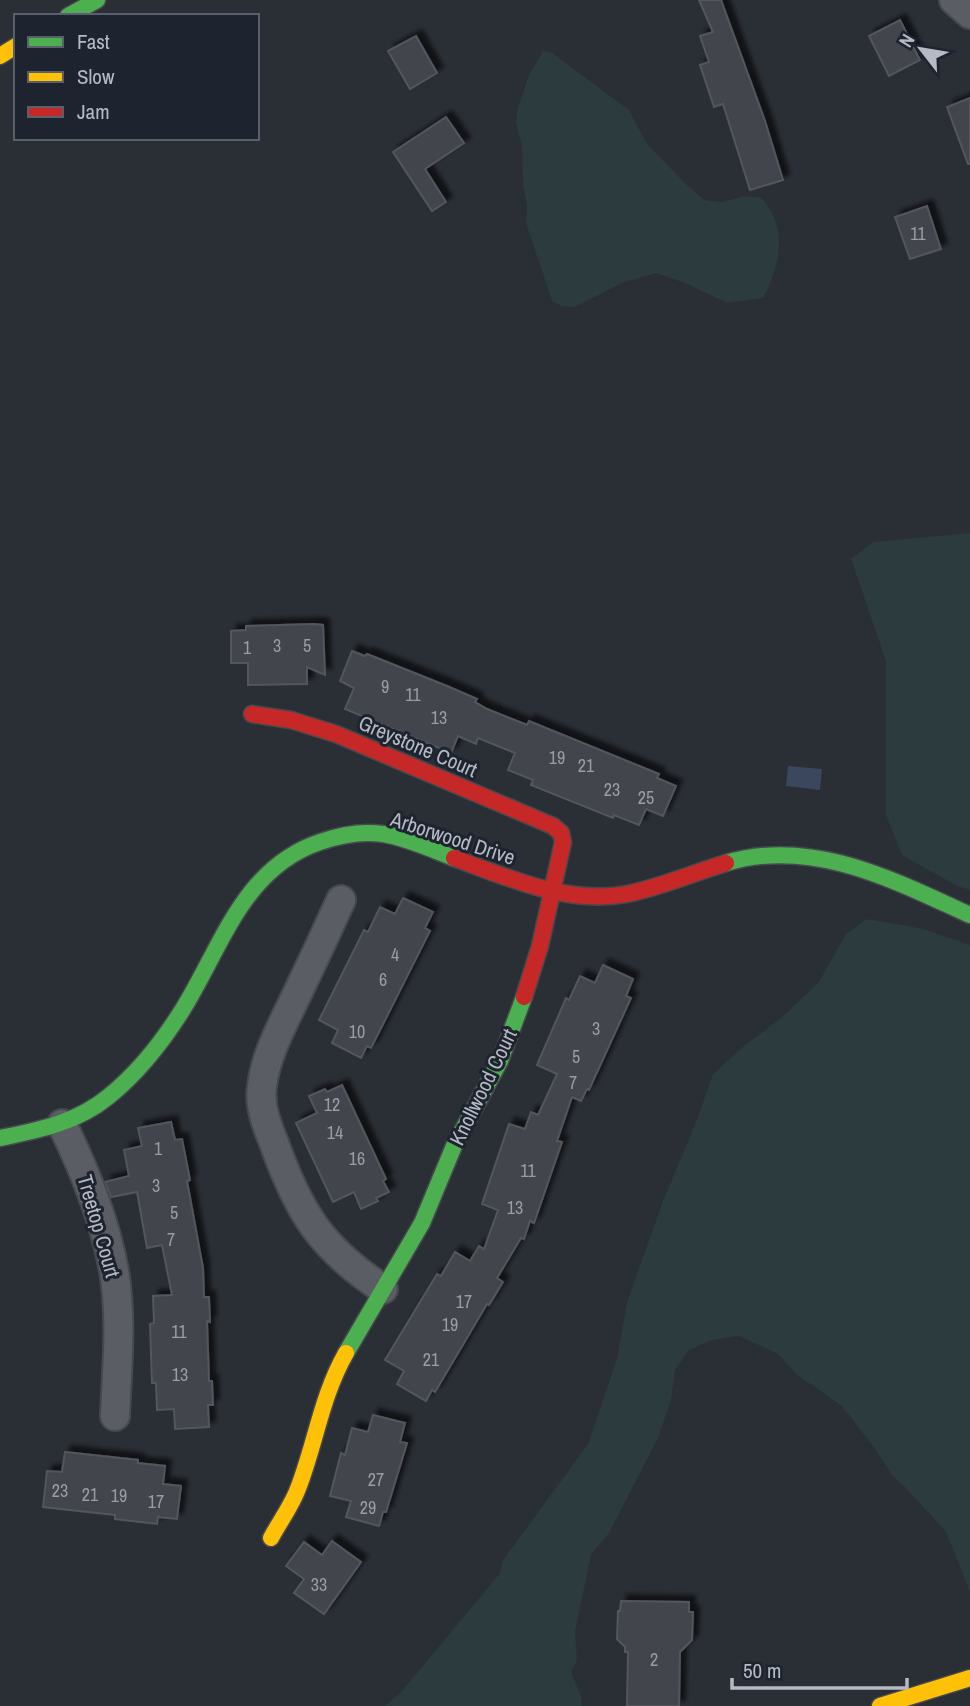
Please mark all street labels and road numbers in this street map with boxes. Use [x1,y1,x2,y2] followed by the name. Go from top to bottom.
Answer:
[354,708,482,784] street label: Greystone Court
[386,804,519,872] street label: Arborwood Drive
[442,1024,524,1150] street label: Knollwood Court
[71,1171,128,1281] street label: Treetop Court

